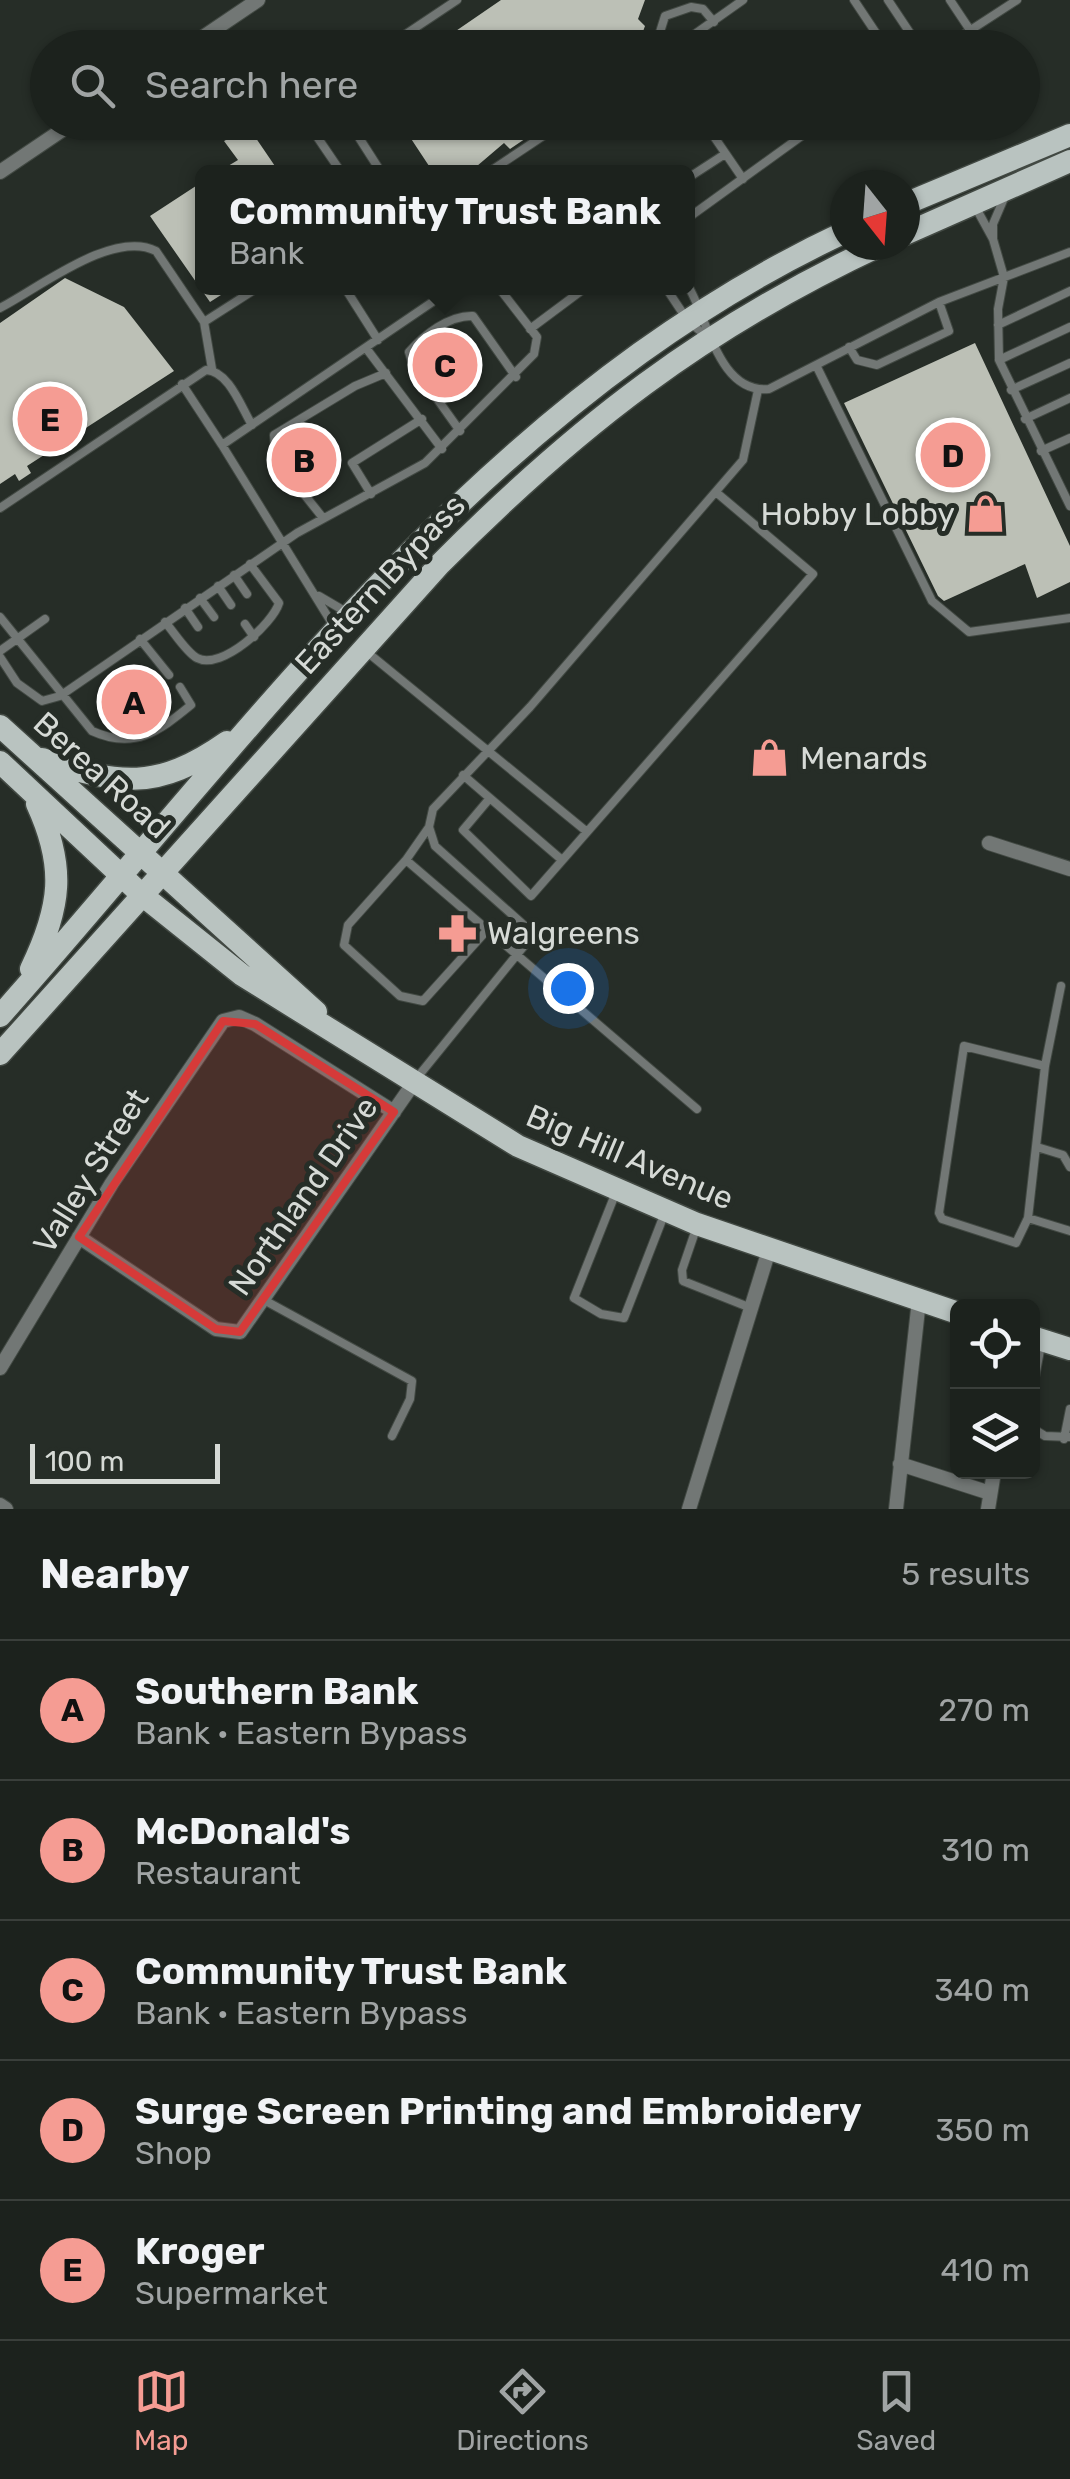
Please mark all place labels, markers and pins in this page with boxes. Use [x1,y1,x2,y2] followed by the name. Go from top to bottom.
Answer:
[412,328,478,402] pin: C
[18,382,82,456] pin: E
[920,418,986,492] pin: D
[272,422,336,498] pin: B
[964,493,1006,535] shop icon: Hobby Lobby
[761,495,955,533] place label: Hobby Lobby
[102,664,166,740] pin: A
[749,737,791,779] shop icon: Menards
[800,739,928,777] place label: Menards
[436,912,478,954] pharmacy icon: Walgreens
[487,914,640,952] place label: Walgreens

